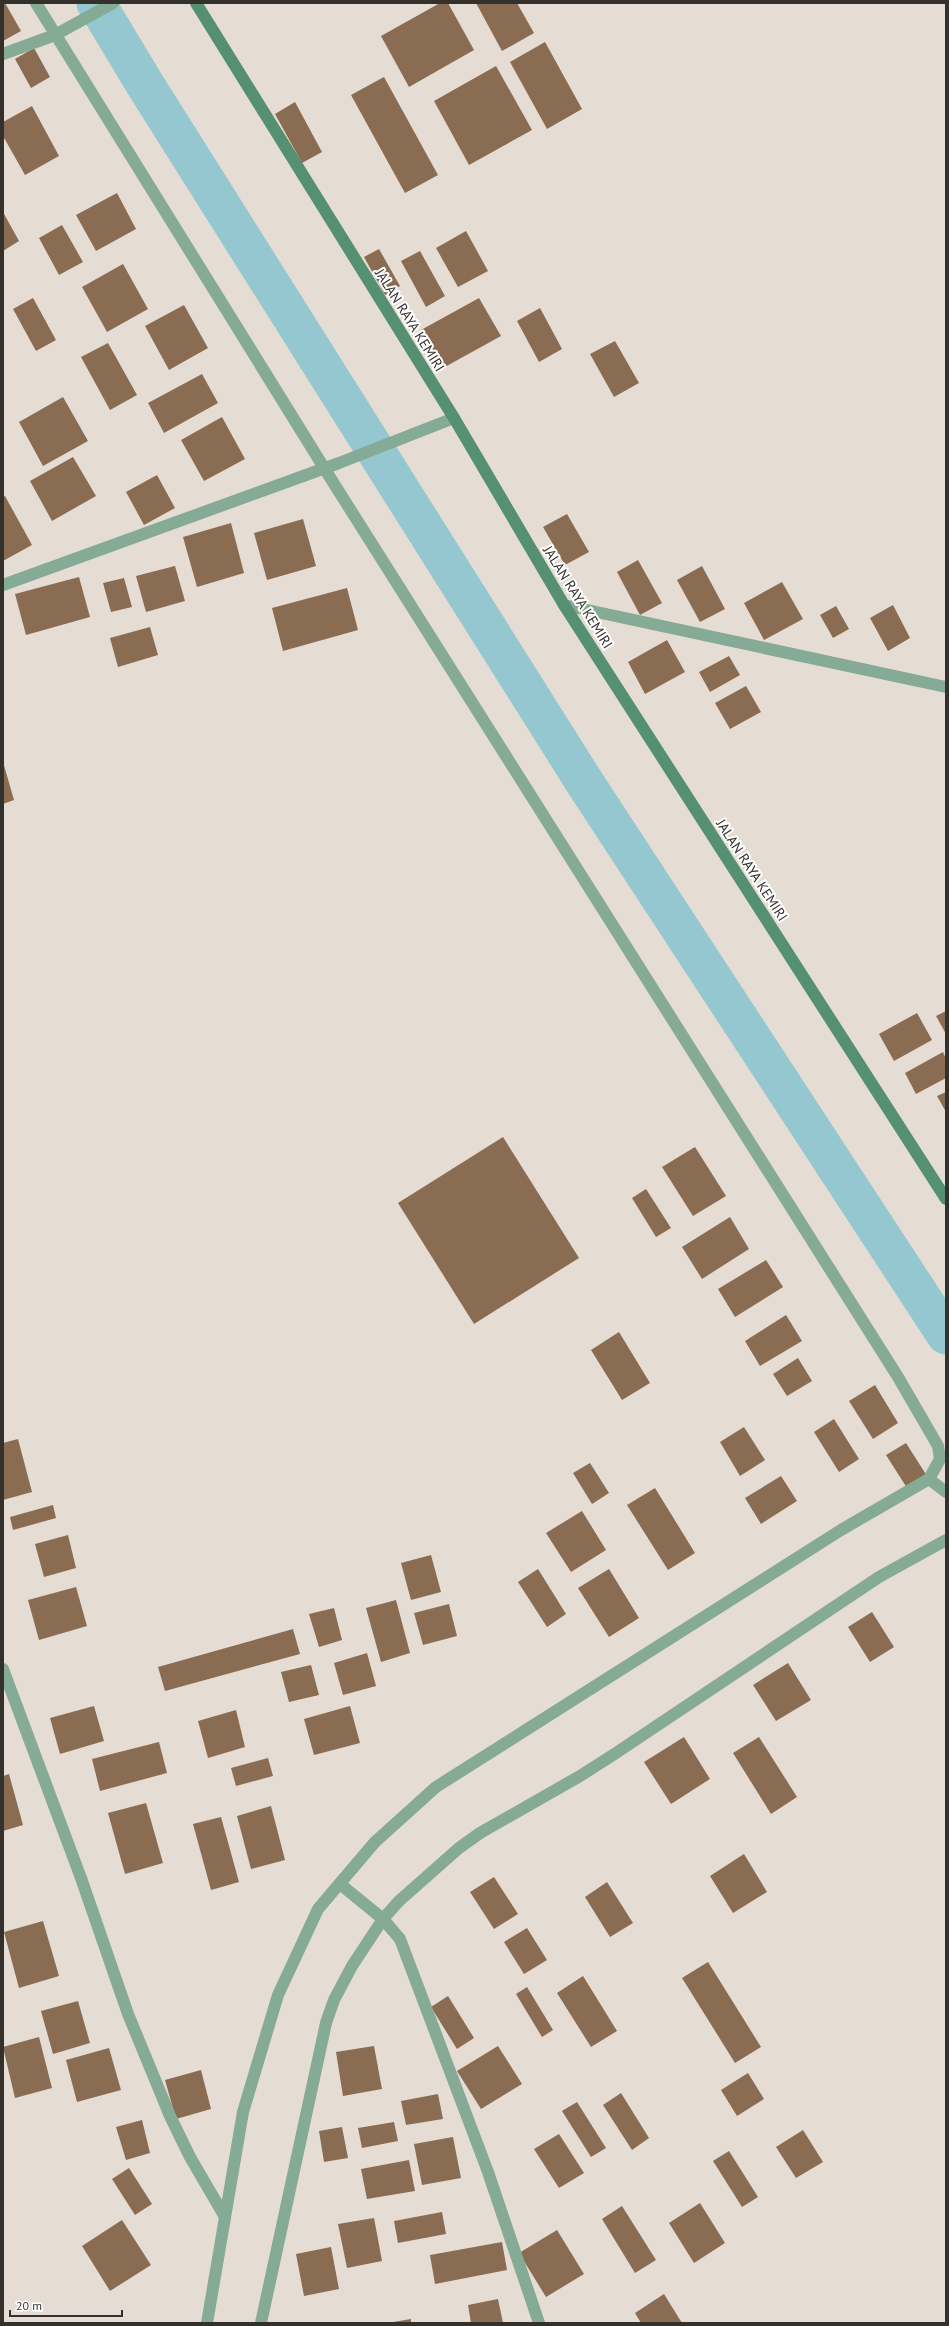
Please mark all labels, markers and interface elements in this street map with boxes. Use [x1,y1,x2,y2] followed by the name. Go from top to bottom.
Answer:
[371,264,449,375] street label: JALAN RAYA KEMIRI
[539,541,617,652] street label: JALAN RAYA KEMIRI
[712,815,792,924] street label: JALAN RAYA KEMIRI
[10,2292,122,2318] scale bar
[16,2298,42,2313] text: 20 m

